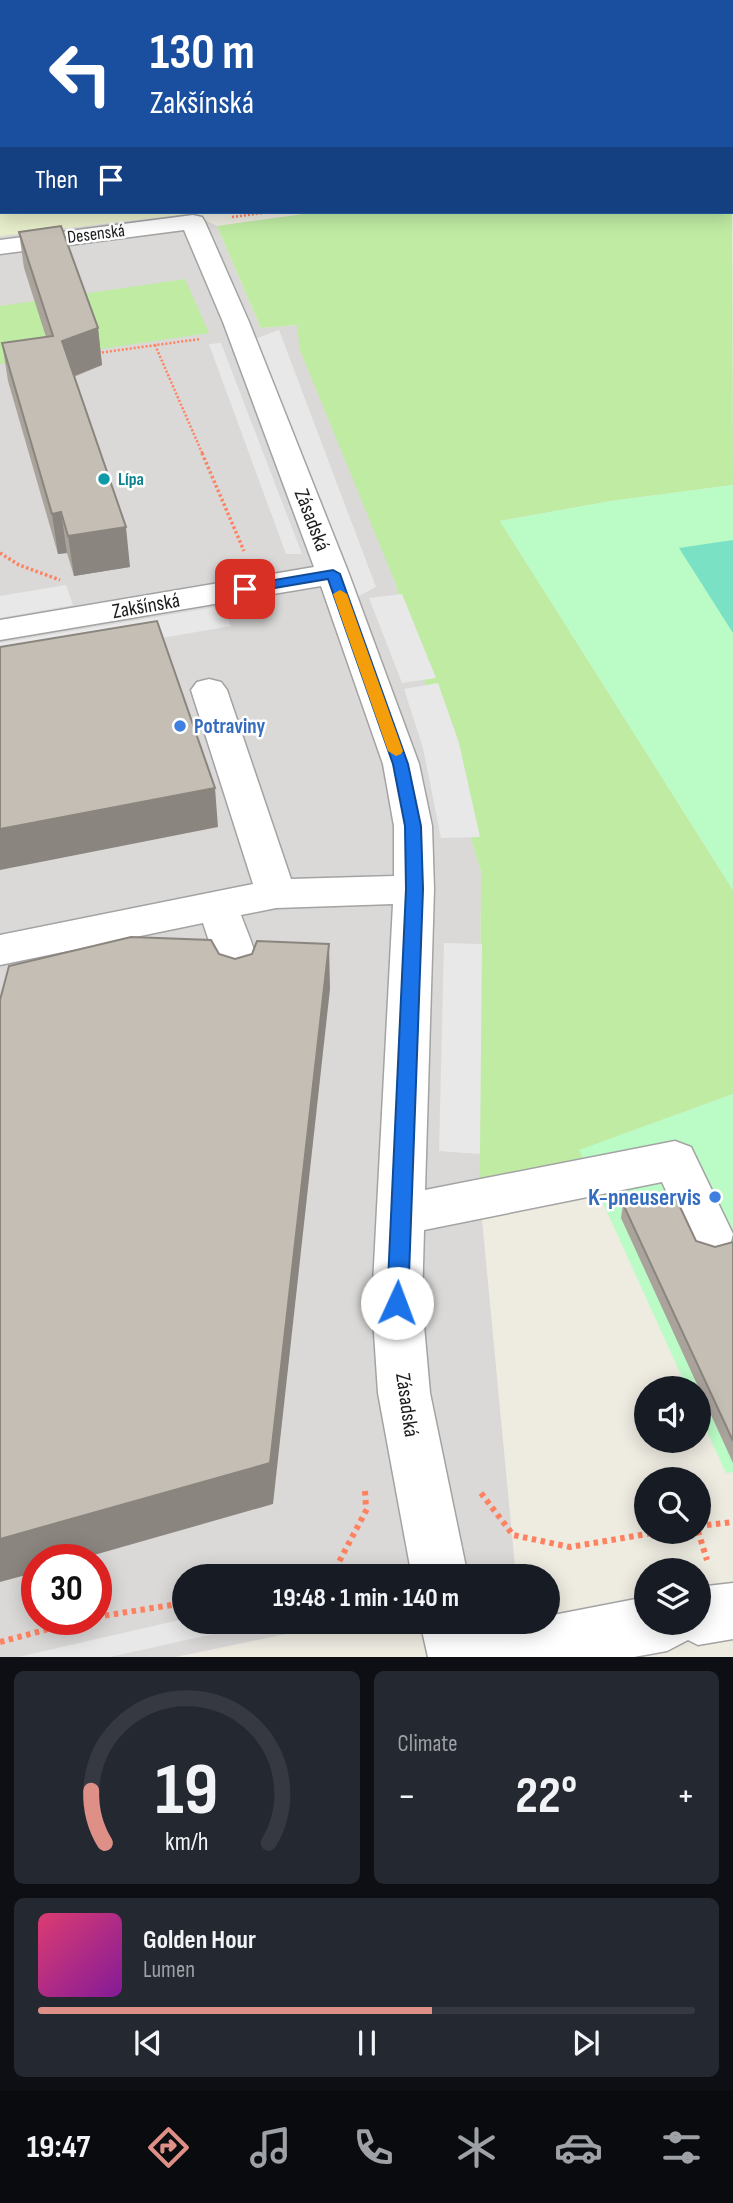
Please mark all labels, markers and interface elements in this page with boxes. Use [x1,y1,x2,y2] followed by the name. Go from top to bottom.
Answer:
[150,24,255,83] text: 130 m
[35,28,126,119] icon: left
[150,84,254,123] text: Zakšínská
[92,161,130,199] icon: arrive
[35,165,78,196] text: Then
[66,220,126,248] street label: Desenská
[118,469,144,490] place label: Lípa
[96,471,112,487] marker: Lípa
[289,485,335,555] street label: Zásadská
[215,559,275,619] pin
[226,570,264,608] icon: arrive
[110,588,182,624] street label: Zakšínská
[194,714,266,739] place label: Potraviny
[172,718,188,734] marker: Potraviny
[588,1183,701,1212] place label: K-pneuservis
[707,1189,723,1205] marker: K-pneuservis
[360,1266,434,1340] position arrow
[390,1371,424,1439] street label: Zásadská
[634,1376,711,1635] map controls
[634,1376,711,1453] button: sound
[634,1467,711,1544] button: search
[21,1544,112,1635] speed limit sign: 30
[634,1558,711,1635] button: layers
[273,1583,459,1614] text: 19:48 · 1 min · 140 m
[398,1730,457,1758] text: Climate
[155,1748,218,1836] text: 19
[515,1765,577,1828] text: 22°
[398,1774,416,1819] text: −
[676,1774,695,1819] text: +
[165,1827,208,1858] text: km/h
[143,1925,256,1956] text: Golden Hour
[143,1956,195,1984] text: Lumen
[129,2024,167,2062] icon: previous
[348,2024,386,2062] icon: pause
[567,2024,605,2062] icon: next
[144,2123,193,2172] icon: directions
[246,2123,295,2172] icon: music
[349,2123,398,2172] icon: phone
[452,2123,501,2172] icon: climate
[554,2123,603,2172] icon: car
[657,2123,706,2172] icon: filters
[27,2128,90,2167] text: 19:47

